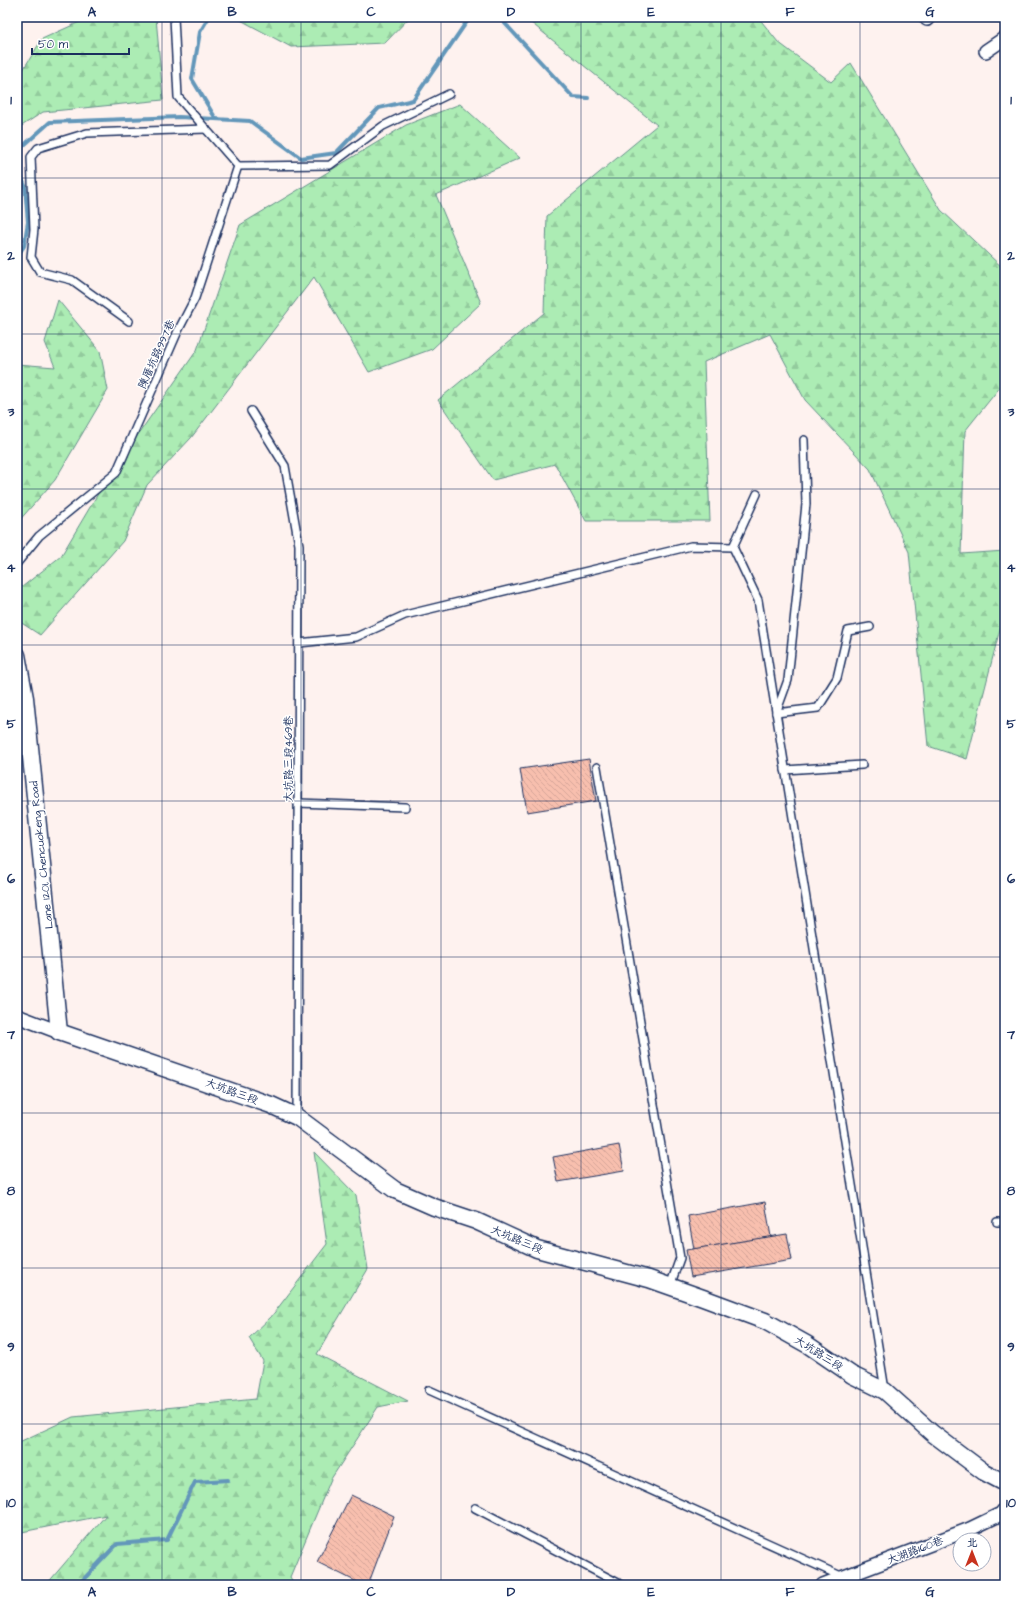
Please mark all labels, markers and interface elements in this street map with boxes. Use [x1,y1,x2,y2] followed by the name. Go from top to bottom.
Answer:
[88,3,97,21] text: A
[227,3,237,21] text: B
[366,3,376,21] text: C
[507,3,516,21] text: D
[647,3,655,21] text: E
[785,3,795,21] text: F
[925,3,935,21] text: G
[32,30,129,56] scale bar
[38,36,69,53] text: 50 m
[10,91,12,109] text: 1
[1010,91,1012,109] text: 1
[6,247,15,265] text: 2
[1006,247,1015,265] text: 2
[134,317,178,391] street label: 陳厝坑路997巷
[7,403,15,421] text: 3
[1007,403,1015,421] text: 3
[7,559,16,577] text: 4
[1007,559,1016,577] text: 4
[6,715,16,733] text: 5
[1006,715,1016,733] text: 5
[281,716,296,802] street label: 大坑路三段469巷
[26,780,58,930] street label: Lane 1201, Chencuokeng Road
[7,870,16,888] text: 6
[1007,870,1016,888] text: 6
[6,1026,16,1044] text: 7
[1006,1026,1016,1044] text: 7
[203,1075,260,1108] street label: 大坑路三段
[7,1182,16,1200] text: 8
[1007,1182,1016,1200] text: 8
[489,1222,545,1257] street label: 大坑路三段
[791,1332,846,1374] street label: 大坑路三段
[7,1338,15,1356] text: 9
[1007,1338,1015,1356] text: 9
[6,1494,17,1512] text: 10
[1006,1494,1017,1512] text: 10
[952,1532,992,1572] north arrow
[885,1533,946,1568] street label: 大湖路160巷
[967,1535,978,1550] text: 北
[88,1583,97,1601] text: A
[227,1583,237,1601] text: B
[366,1583,376,1601] text: C
[507,1583,516,1601] text: D
[647,1583,655,1601] text: E
[785,1583,795,1601] text: F
[925,1583,935,1601] text: G

